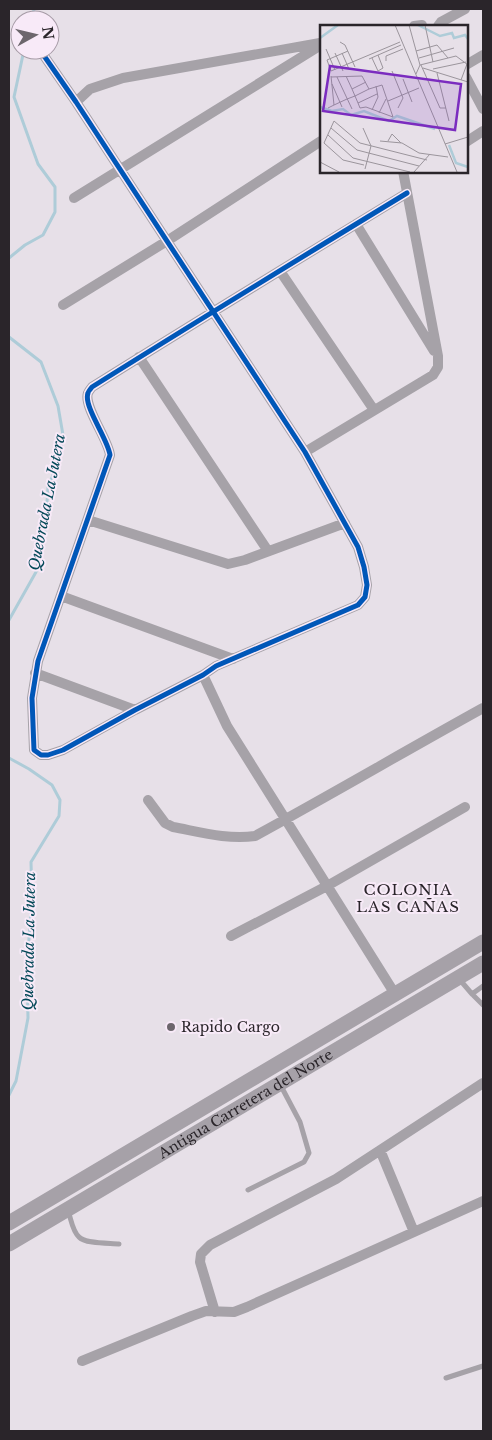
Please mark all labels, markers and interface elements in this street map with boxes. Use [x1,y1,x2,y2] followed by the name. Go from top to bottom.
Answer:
[10,10,60,60] north arrow
[38,25,58,41] text: N
[320,25,467,172] inset map
[24,432,69,572] water label: Quebrada La Jutera
[18,871,39,1011] water label: Quebrada La Jutera
[356,880,460,916] district label: COLONIA LAS CAÑAS
[181,1018,280,1036] place label: Rapido Cargo
[165,1021,177,1033] marker: Rapido Cargo
[154,1045,336,1163] street label: Antigua Carretera del Norte

